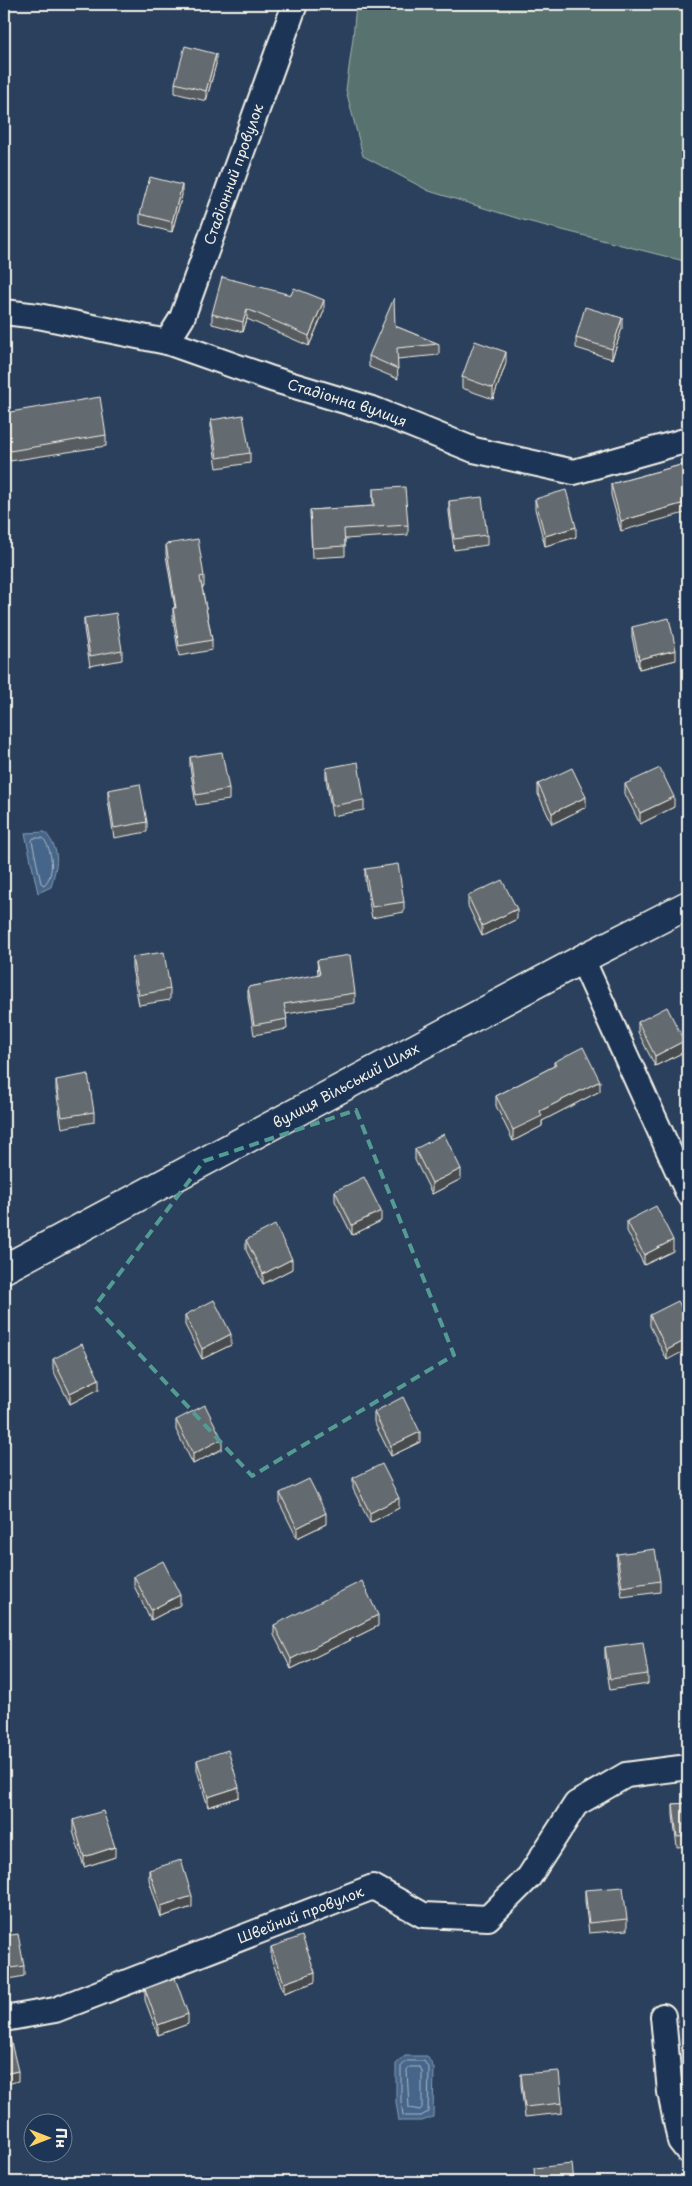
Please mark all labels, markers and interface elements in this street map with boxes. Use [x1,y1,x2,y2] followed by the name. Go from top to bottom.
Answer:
[198,100,269,248] street label: Стадіонний провулок
[285,373,410,432] street label: Стадіонна вулиця
[269,1037,423,1133] street label: вулиця Вільський Шлях
[234,1880,367,1949] street label: Швейний провулок
[22,2114,72,2164] north arrow
[51,2128,72,2148] text: Пн

